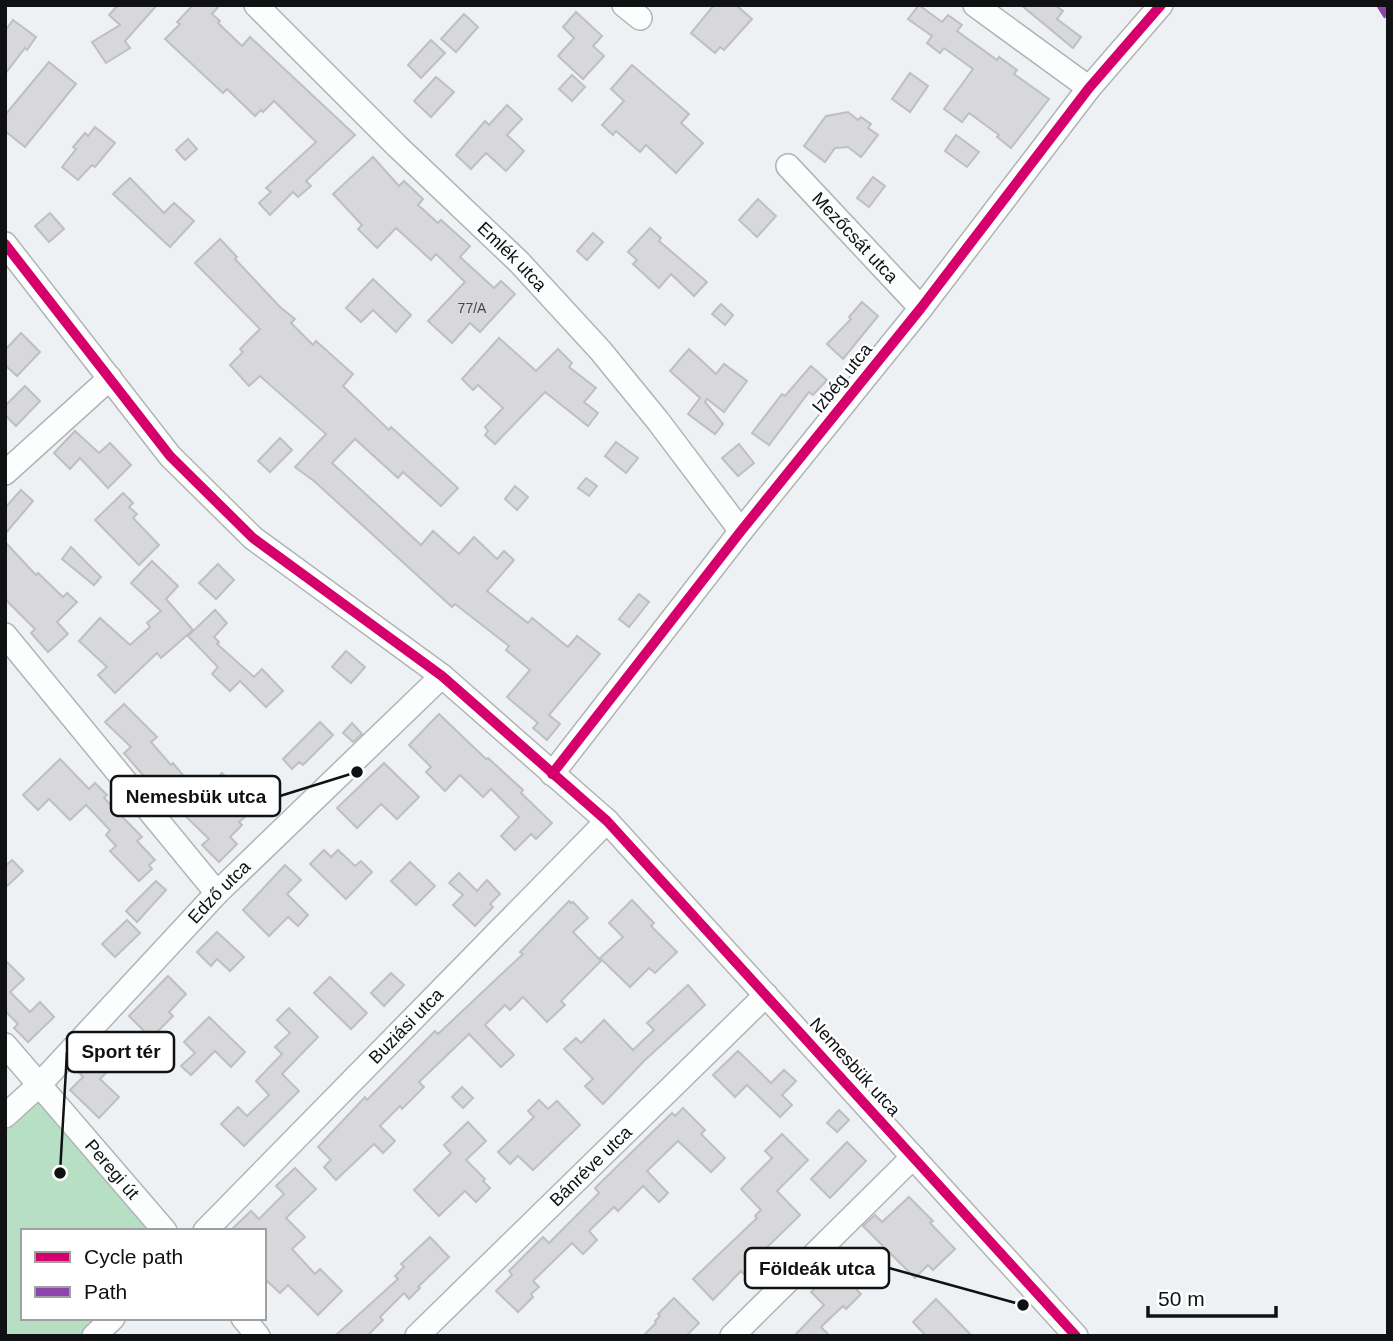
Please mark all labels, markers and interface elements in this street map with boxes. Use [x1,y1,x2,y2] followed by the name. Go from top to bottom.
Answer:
[808,188,903,287] street label: Mezőcsát utca
[473,218,551,296] street label: Emlék utca
[458,300,487,316] house number: 77/A
[808,339,877,417] street label: Izbég utca
[111,776,280,816] callout: Nemesbük utca
[126,786,267,807] text: Nemesbük utca
[184,856,255,928] street label: Edző utca
[365,984,448,1068] street label: Buziási utca
[806,1014,905,1121] street label: Nemesbük utca
[67,1032,174,1072] callout: Sport tér
[81,1041,161,1062] text: Sport tér
[546,1121,636,1210] street label: Bánréve utca
[81,1135,143,1203] street label: Peregi út
[21,1229,266,1320] legend
[84,1245,183,1268] text: Cycle path
[745,1248,889,1288] callout: Földeák utca
[759,1258,875,1279] text: Földeák utca
[1148,1274,1276,1318] scale bar
[84,1280,127,1303] text: Path
[1158,1287,1205,1310] text: 50 m

